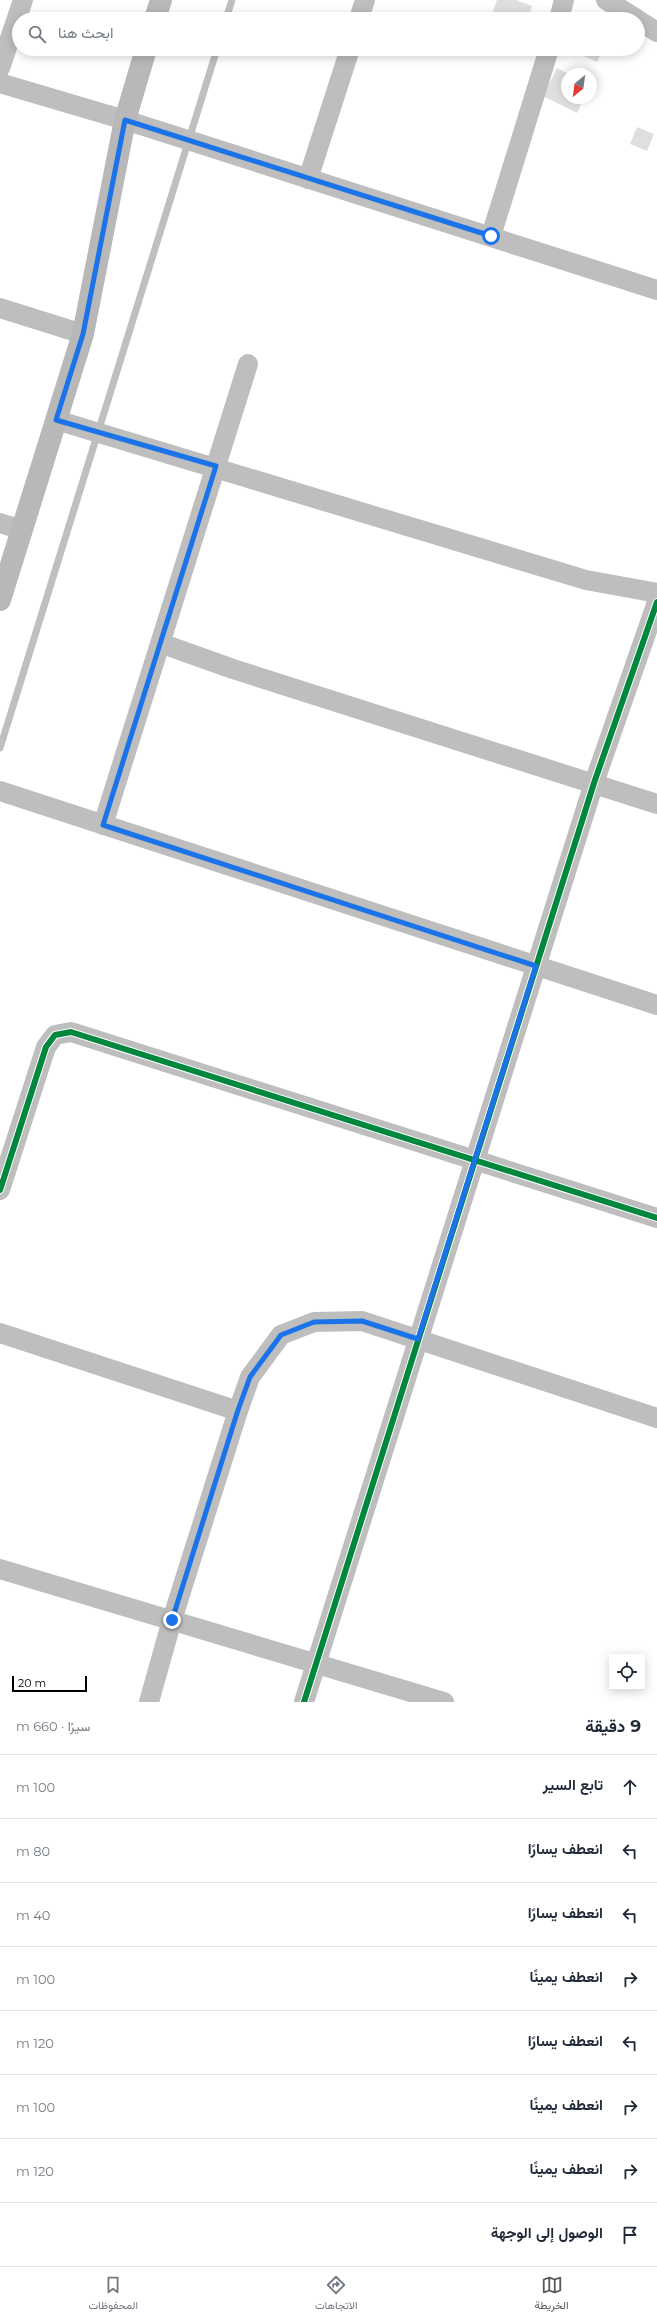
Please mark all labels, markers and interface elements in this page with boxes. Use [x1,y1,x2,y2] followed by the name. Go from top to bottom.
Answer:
[12,12,645,56] search box
[26,23,48,45] icon: search
[58,23,113,42] text: ابحث هنا
[561,68,597,104] north arrow
[482,227,500,245] route start
[163,1611,181,1629] route end
[609,1654,645,1690] map controls
[609,1654,645,1690] button: locate
[12,1674,87,1693] scale bar
[18,1676,46,1690] text: 20 m
[585,1716,641,1736] text: 9 دقيقة
[16,1718,90,1734] text: سيرًا · 660 m
[543,1775,603,1794] text: تابع السير
[619,1776,641,1798] icon: ahead
[16,1779,55,1795] text: 100 m
[528,1839,603,1858] text: انعطف يسارًا
[619,1840,641,1862] icon: left
[16,1843,50,1859] text: 80 m
[528,1903,603,1922] text: انعطف يسارًا
[619,1904,641,1926] icon: left
[16,1907,50,1923] text: 40 m
[530,1967,603,1986] text: انعطف يمينًا
[619,1968,641,1990] icon: right
[16,1971,55,1987] text: 100 m
[528,2031,603,2050] text: انعطف يسارًا
[619,2032,641,2054] icon: left
[16,2035,54,2051] text: 120 m
[530,2095,603,2114] text: انعطف يمينًا
[619,2096,641,2118] icon: right
[16,2099,55,2115] text: 100 m
[530,2159,603,2178] text: انعطف يمينًا
[619,2160,641,2182] icon: right
[16,2163,54,2179] text: 120 m
[491,2223,603,2242] text: الوصول إلى الوجهة
[619,2224,641,2246] icon: arrive
[88,2274,138,2315] tab: المحفوظات
[315,2274,358,2315] tab: الاتجاهات
[535,2274,569,2315] tab: الخريطة

